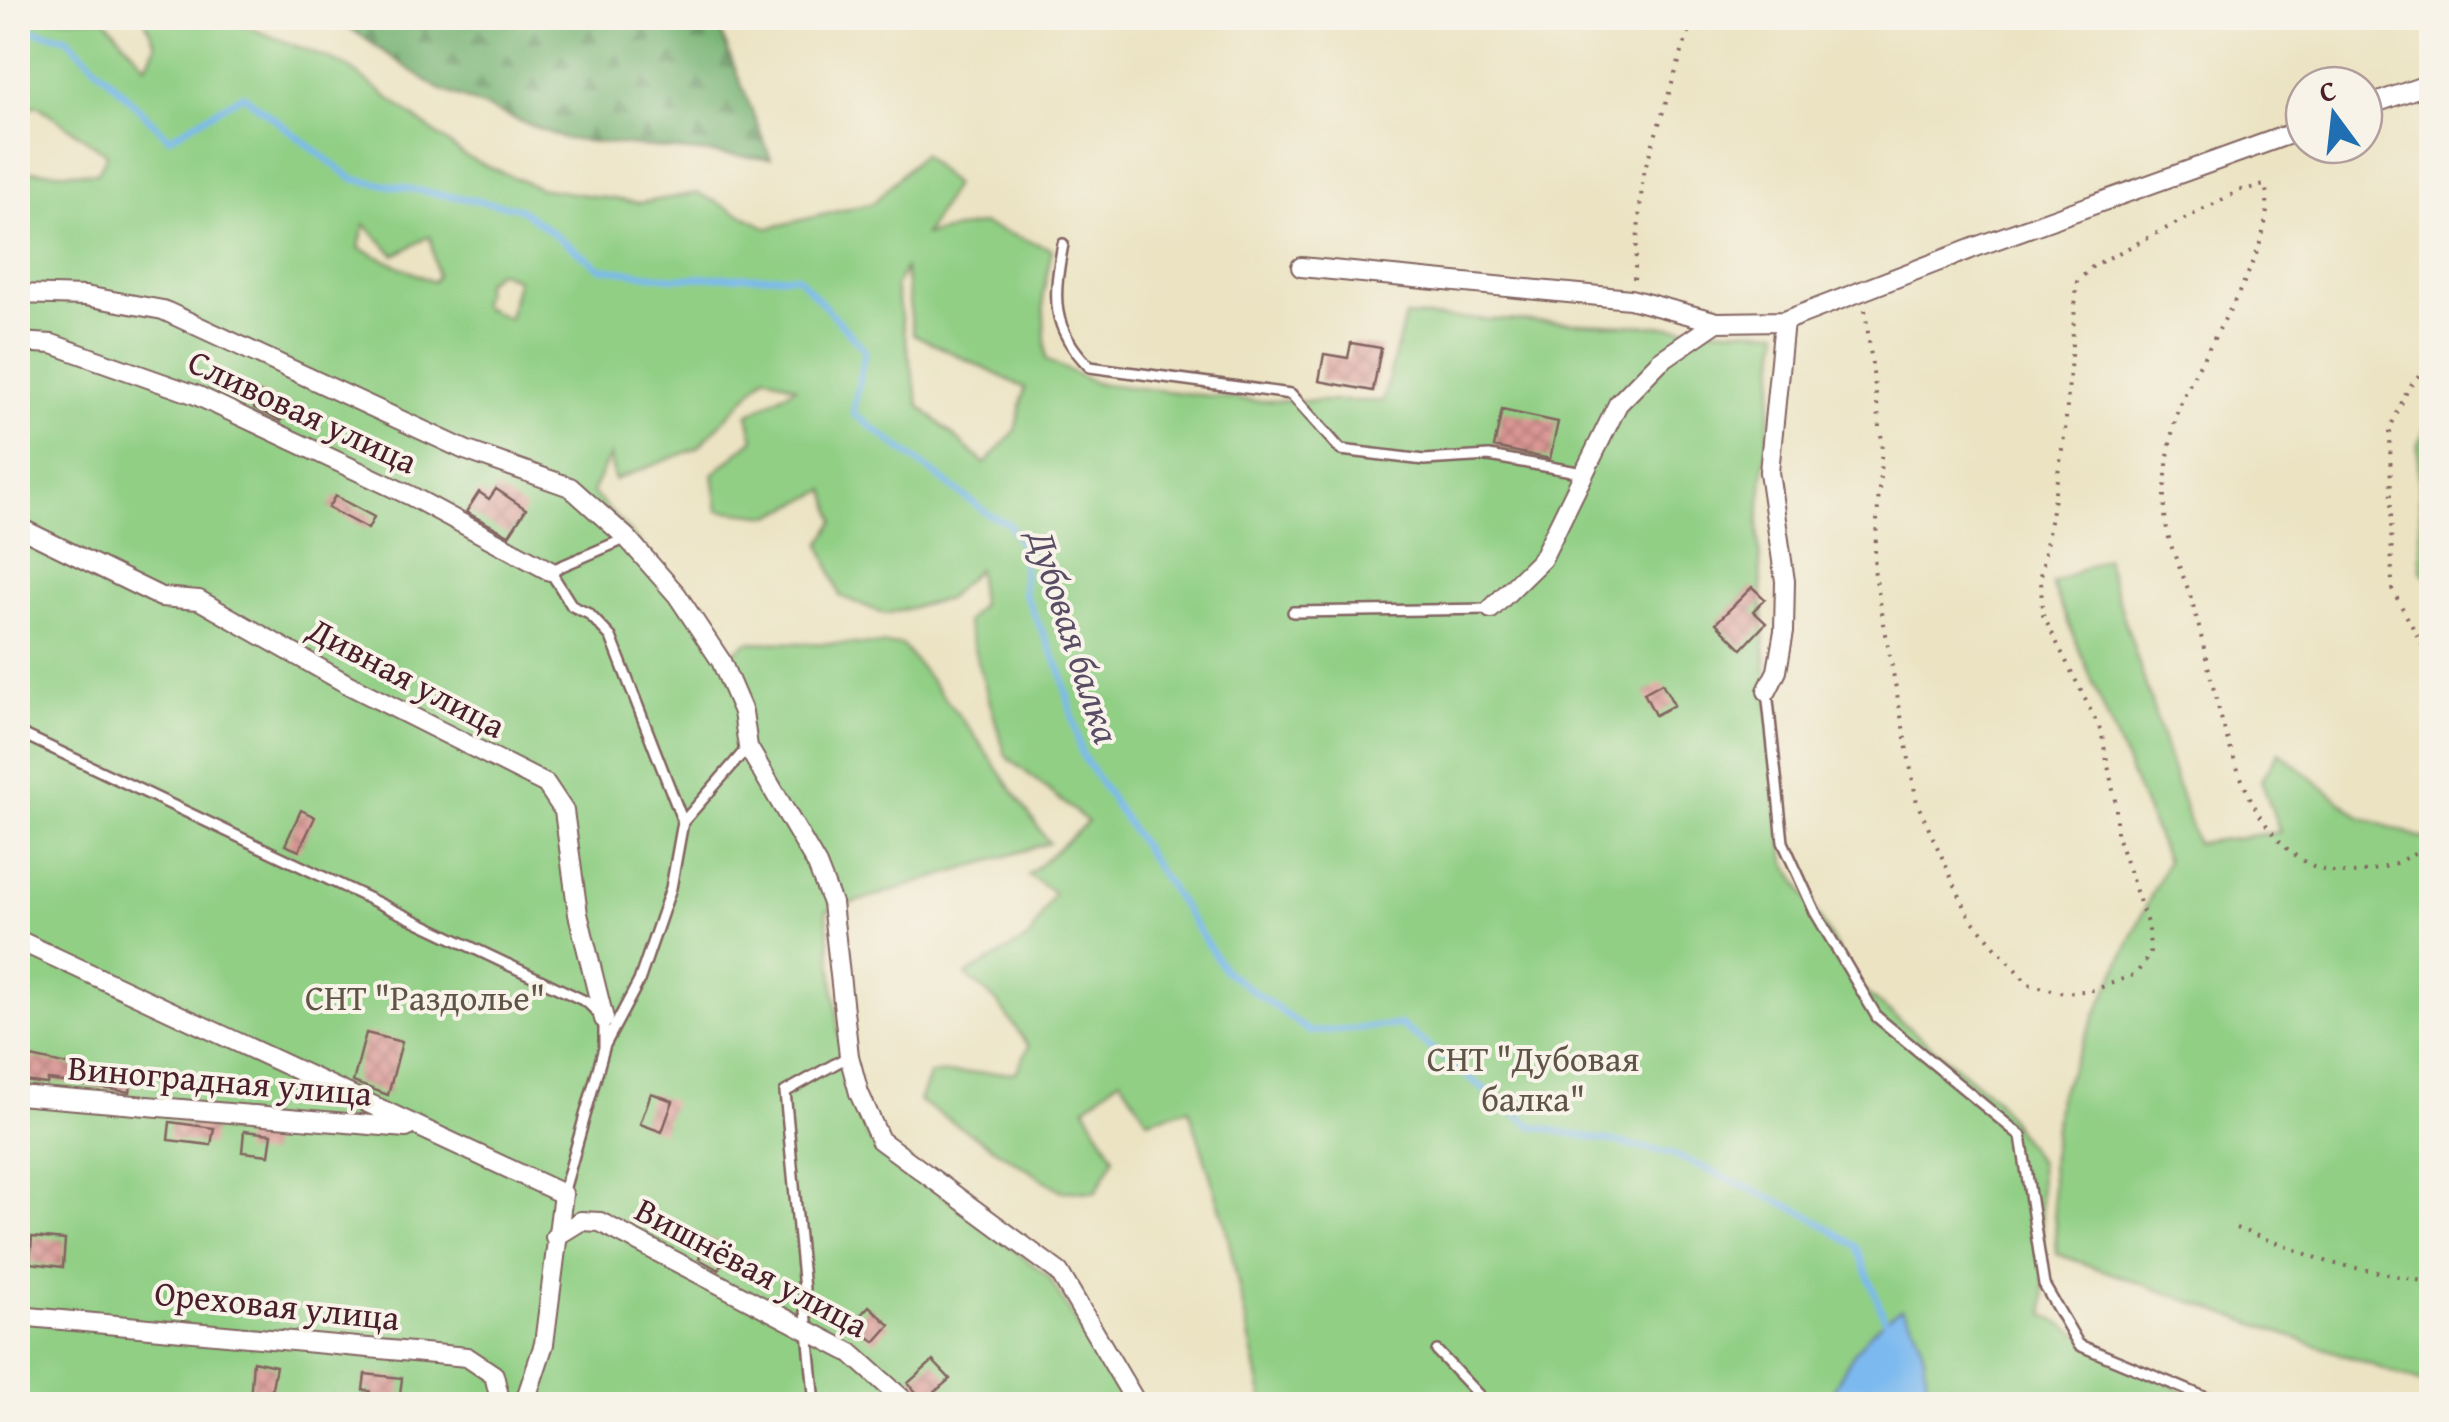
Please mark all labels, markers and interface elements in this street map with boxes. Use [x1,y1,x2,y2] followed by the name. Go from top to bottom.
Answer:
[2284,65,2384,165] north arrow
[2314,69,2340,112] text: С
[180,336,426,487] street label: Сливовая улица
[1013,520,1136,751] water label: Дубовая балка
[298,603,515,751] street label: Дивная улица
[305,972,545,1023] park label: СНТ "Раздолье"
[1427,1033,1639,1124] park label: СНТ "Дубовая балка"
[66,1041,375,1119] street label: Виноградная улица
[626,1184,878,1350] street label: Вишнёвая улица
[152,1267,402,1343] street label: Ореховая улица

